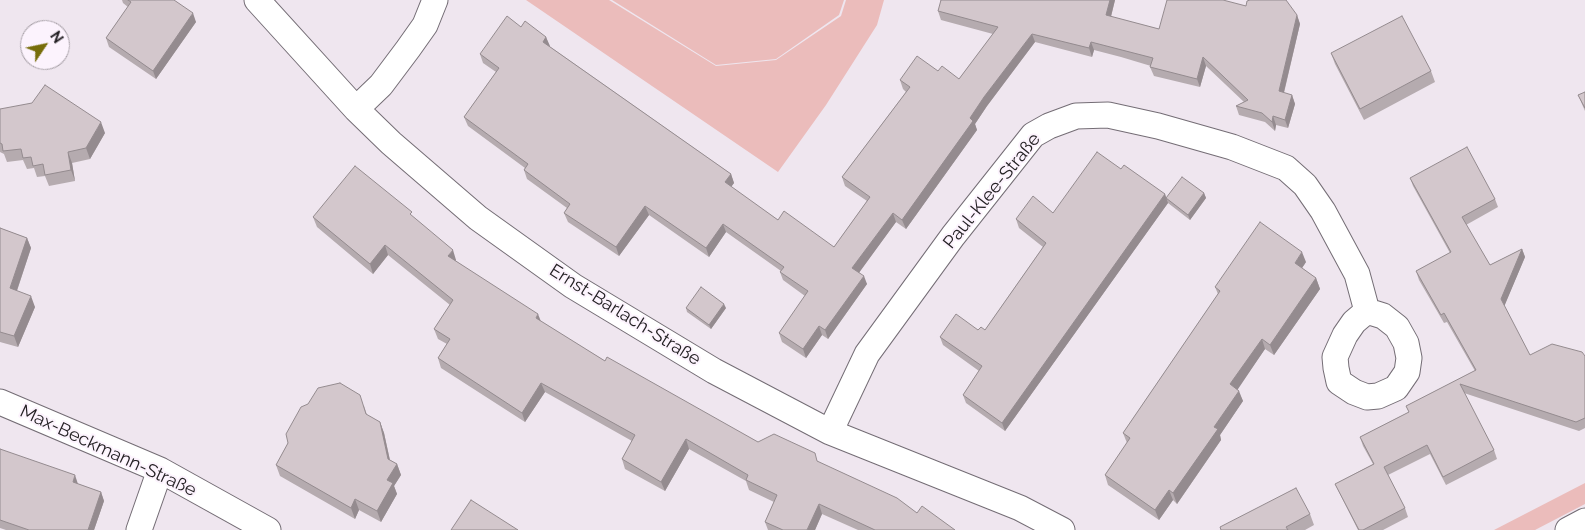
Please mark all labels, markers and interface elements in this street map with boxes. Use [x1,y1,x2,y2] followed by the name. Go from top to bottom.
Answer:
[20,20,70,70] north arrow
[47,28,66,46] text: N
[939,129,1045,253] street label: Paul-Klee-Straße
[545,260,705,370] street label: Ernst-Barlach-Straße
[16,401,200,501] street label: Max-Beckmann-Straße

